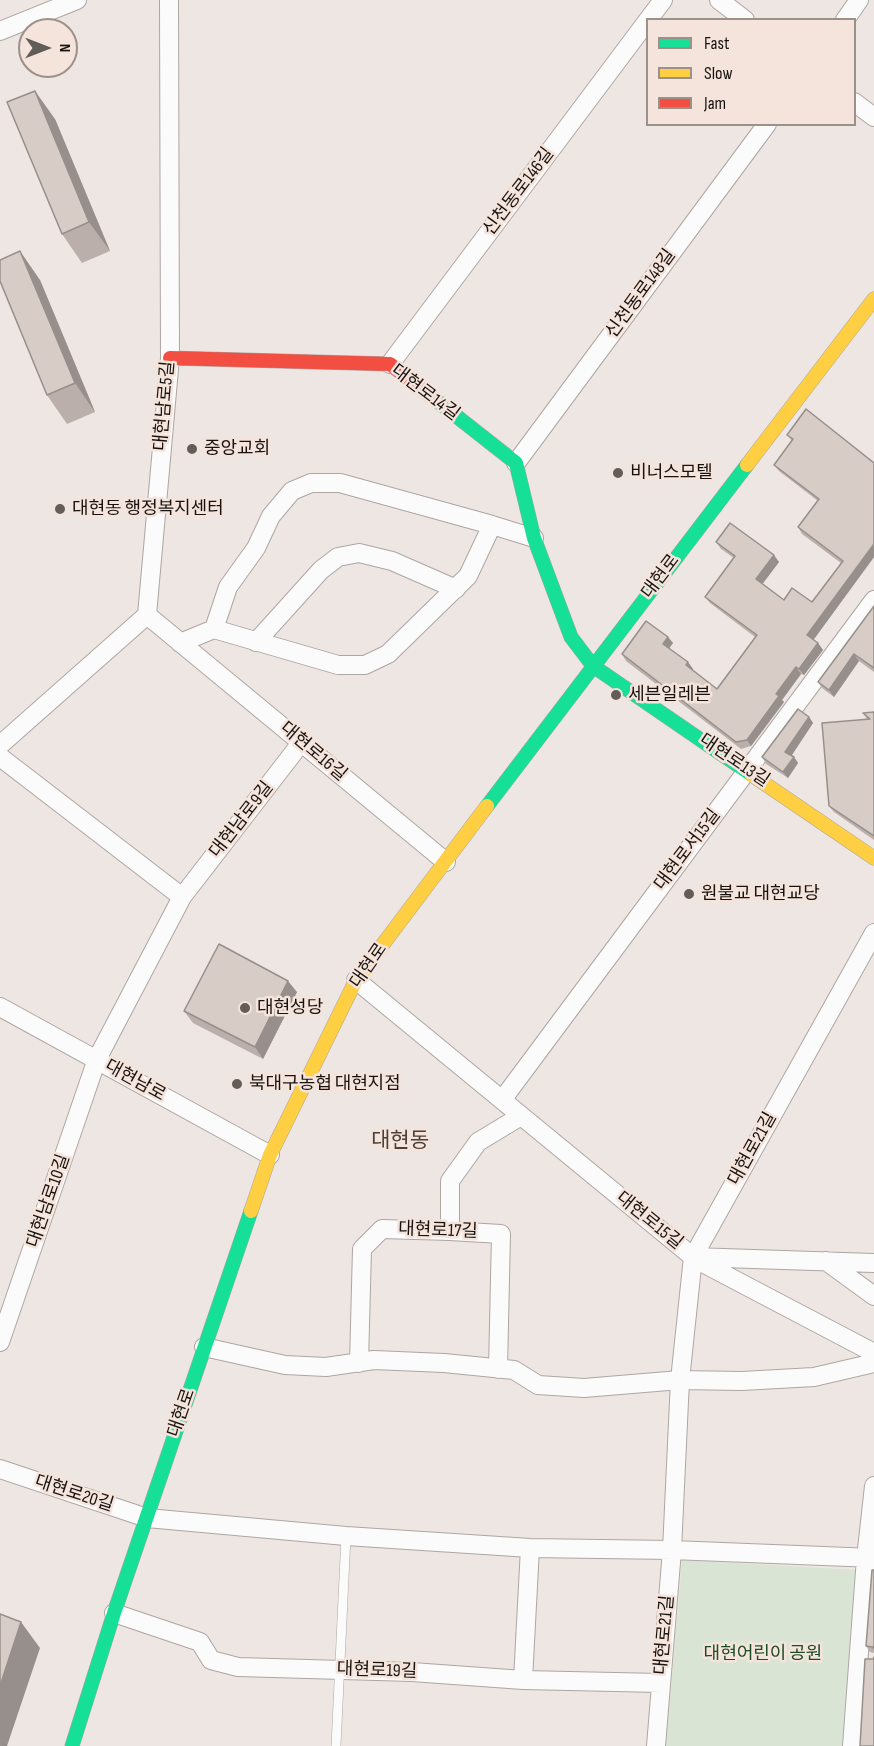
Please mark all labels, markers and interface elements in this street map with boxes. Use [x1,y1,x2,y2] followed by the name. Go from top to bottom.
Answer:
[18,18,78,78] north arrow
[646,18,856,126] legend
[704,33,729,54] text: Fast
[55,44,74,52] text: N
[704,63,733,84] text: Slow
[704,93,726,114] text: Jam
[479,144,559,240] street label: 신천동로146길
[602,245,680,343] street label: 신천동로148길
[150,360,180,452] street label: 대현남로5길
[387,360,463,426] street label: 대현로14길
[204,438,270,460] place label: 중앙교회
[185,442,199,456] marker: 중앙교회
[630,462,713,484] place label: 비너스모텔
[611,466,625,480] marker: 비너스모텔
[72,498,224,520] place label: 대현동 행정복지센터
[53,502,67,516] marker: 대현동 행정복지센터
[637,551,685,603] street label: 대현로
[628,684,711,706] place label: 세븐일레븐
[609,688,623,702] marker: 세븐일레븐
[275,718,351,786] street label: 대현로16길
[695,730,773,792] street label: 대현로13길
[206,778,278,862] street label: 대현남로9길
[650,805,726,895] street label: 대현로서15길
[701,883,820,905] place label: 원불교 대현교당
[682,887,696,901] marker: 원불교 대현교당
[346,939,392,993] street label: 대현로
[257,997,323,1019] place label: 대현성당
[238,1001,252,1015] marker: 대현성당
[101,1055,169,1107] street label: 대현남로
[249,1073,401,1095] place label: 북대구농협 대현지점
[230,1077,244,1091] marker: 북대구농협 대현지점
[724,1109,782,1189] street label: 대현로21길
[371,1129,429,1155] district label: 대현동
[23,1152,75,1250] street label: 대현남로10길
[611,1188,687,1254] street label: 대현로15길
[398,1219,478,1243] street label: 대현로17길
[164,1386,200,1440] street label: 대현로
[32,1471,116,1517] street label: 대현로20길
[651,1594,679,1676] street label: 대현로21길
[704,1643,822,1665] park label: 대현어린이 공원
[336,1659,418,1683] street label: 대현로19길

